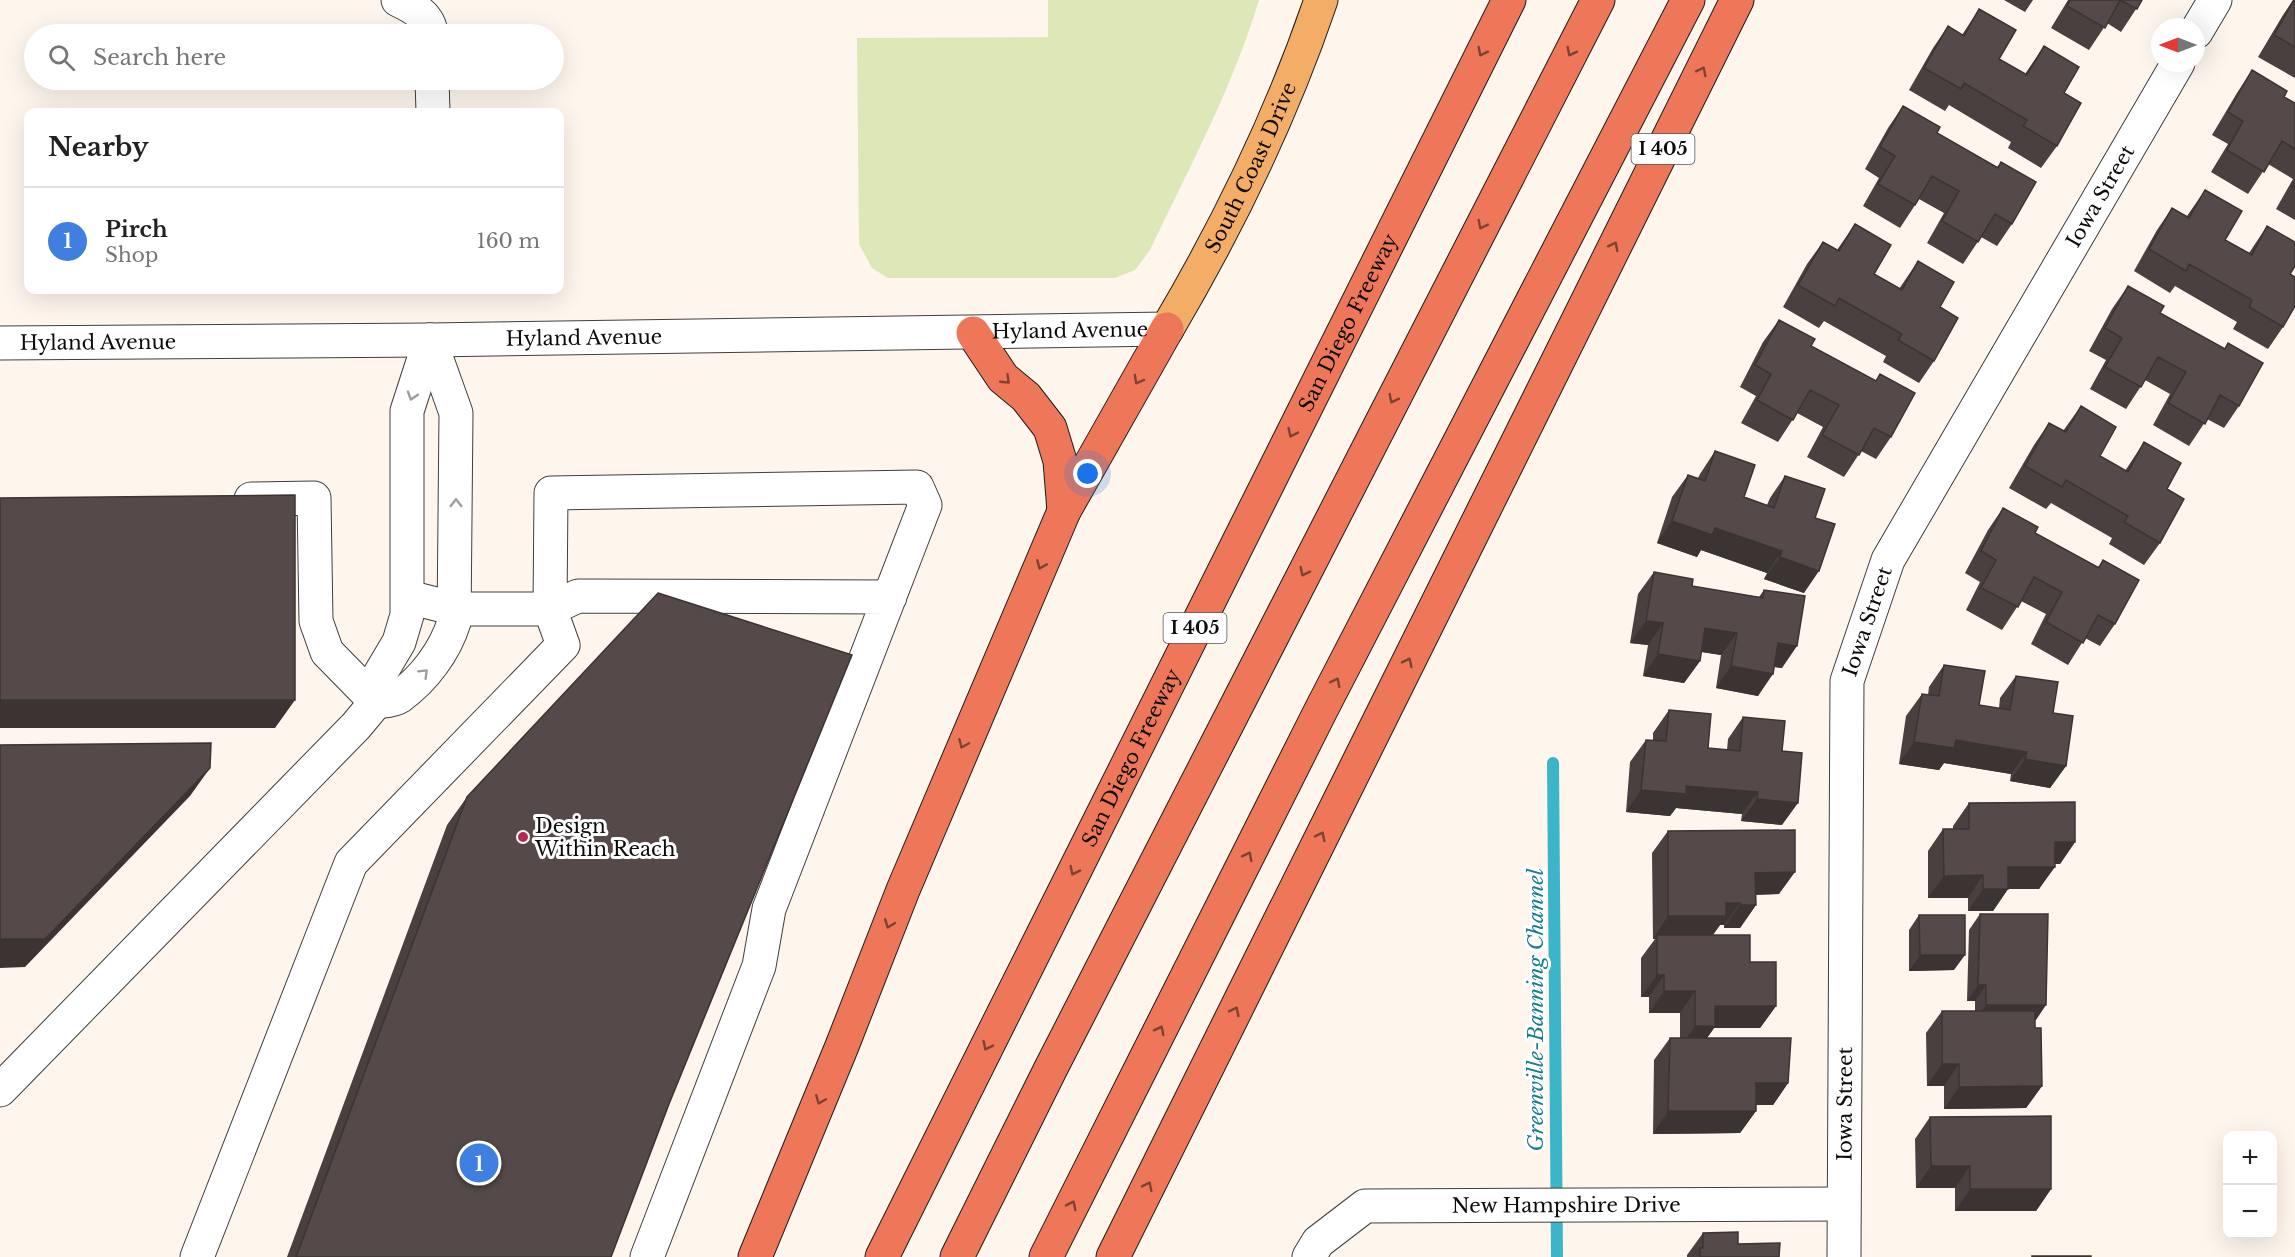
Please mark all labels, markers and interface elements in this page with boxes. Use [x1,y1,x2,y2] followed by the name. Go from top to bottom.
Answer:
[2151,18,2205,72] north arrow
[24,24,564,90] search box
[45,41,78,74] icon: search
[93,44,226,71] text: Search here
[1478,46,1490,57] one-way arrow
[1567,46,1578,56] one-way arrow
[1694,67,1706,78] one-way arrow
[1200,79,1301,257] street label: South Coast Drive
[48,131,149,163] text: Nearby
[1632,134,1694,164] road number: I 405
[2061,140,2140,252] street label: Iowa Street
[105,216,168,243] text: Pirch
[1477,219,1489,230] one-way arrow
[63,229,72,253] text: 1
[477,229,540,253] text: 160 m
[1294,230,1403,416] street label: San Diego Freeway
[1607,241,1619,252] one-way arrow
[105,243,158,267] text: Shop
[991,317,1148,344] street label: Hyland Avenue
[506,325,662,351] street label: Hyland Avenue
[20,330,176,355] street label: Hyland Avenue
[1000,373,1010,384] one-way arrow
[1134,374,1145,384] one-way arrow
[407,390,419,401] one-way arrow
[1388,392,1400,403] one-way arrow
[1288,427,1299,438] one-way arrow
[1073,459,1102,488] your location
[450,498,462,507] one-way arrow
[1036,559,1048,570] one-way arrow
[1838,563,1897,679] street label: Iowa Street
[1300,566,1311,577] one-way arrow
[1164,613,1226,643] road number: I 405
[1401,657,1412,668] one-way arrow
[1077,665,1186,851] street label: San Diego Freeway
[416,669,427,680] one-way arrow
[1329,678,1340,689] one-way arrow
[959,738,971,749] one-way arrow
[534,814,676,861] place label: Design Within Reach
[516,830,530,844] marker: Design Within Reach
[1314,832,1326,843] one-way arrow
[1240,852,1252,863] one-way arrow
[1070,865,1082,876] one-way arrow
[1523,868,1549,1151] water label: Greenville-Banning Channel
[884,919,897,929] one-way arrow
[1228,1007,1239,1017] one-way arrow
[1153,1026,1164,1037] one-way arrow
[983,1039,995,1050] one-way arrow
[1832,1046,1857,1161] street label: Iowa Street
[815,1094,827,1105] one-way arrow
[2223,1131,2277,1239] map controls
[2223,1131,2277,1185] button: +
[460,1140,498,1186] pin: 1
[1141,1181,1153,1192] one-way arrow
[2223,1185,2277,1239] button: −
[1452,1193,1681,1218] street label: New Hampshire Drive
[1065,1200,1077,1211] one-way arrow

